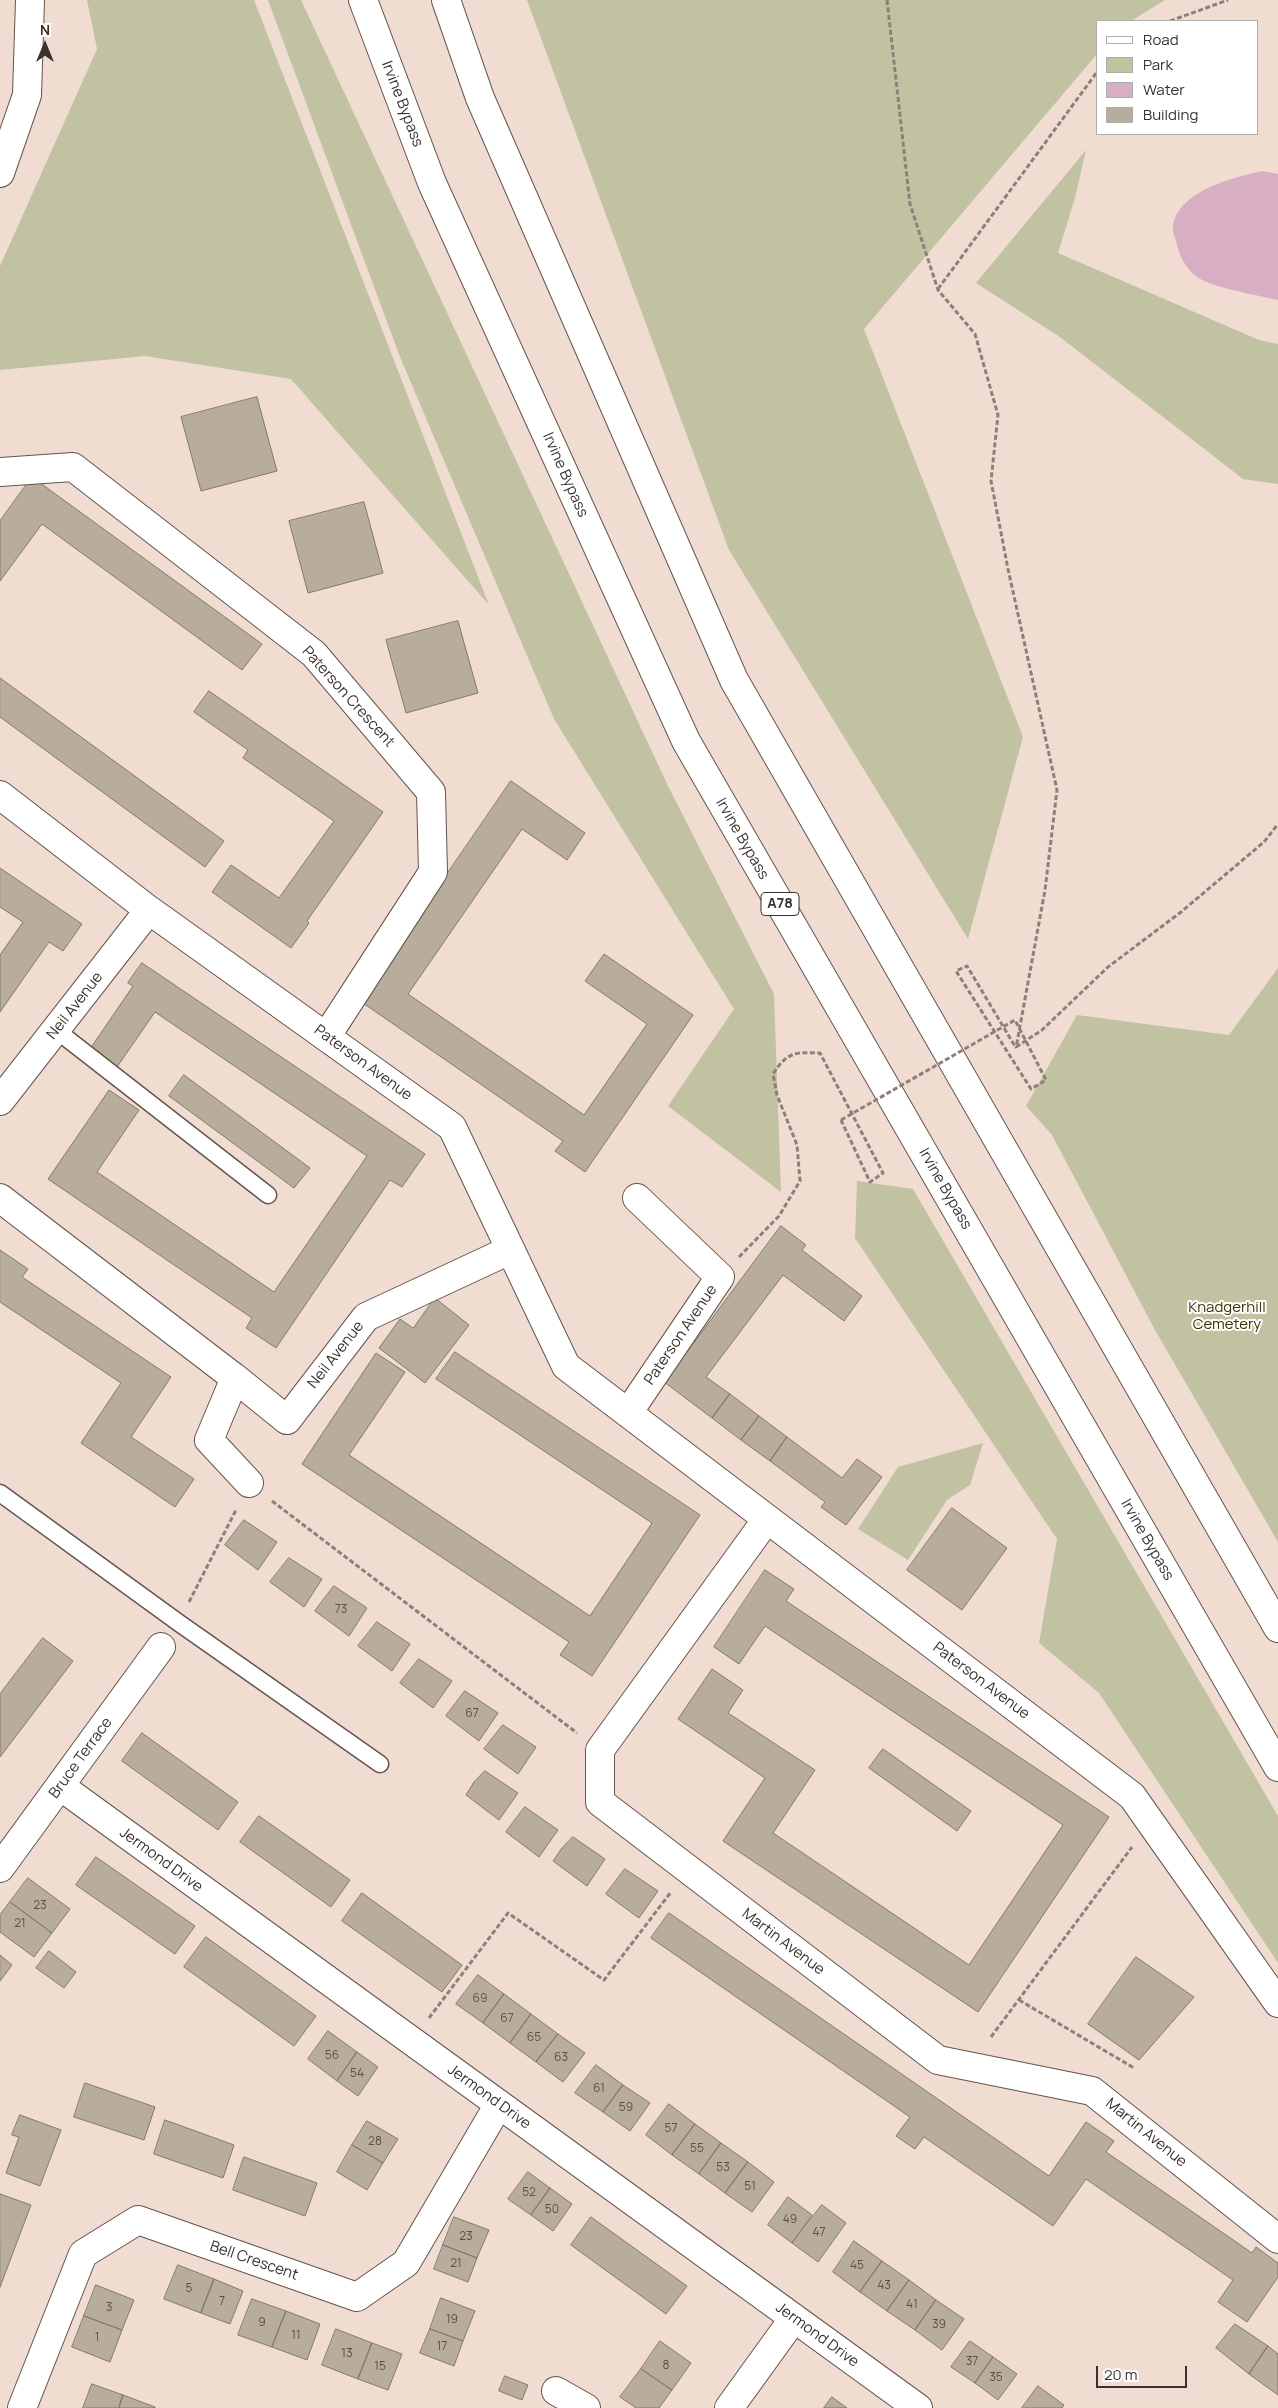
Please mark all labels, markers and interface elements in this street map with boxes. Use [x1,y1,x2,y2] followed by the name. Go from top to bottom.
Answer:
[20,20,70,70] north arrow
[40,20,50,39] text: N
[1096,20,1258,135] legend
[1143,29,1179,50] text: Road
[1143,54,1173,75] text: Park
[377,58,427,150] street label: Irvine Bypass
[1143,79,1185,100] text: Water
[1143,104,1198,125] text: Building
[538,430,592,520] street label: Irvine Bypass
[298,643,398,751] street label: Paterson Crescent
[712,795,772,883] street label: Irvine Bypass
[761,892,799,916] road number: A78
[43,969,107,1043] street label: Neil Avenue
[311,1021,415,1105] street label: Paterson Avenue
[915,1145,975,1233] street label: Irvine Bypass
[641,1282,721,1388] street label: Paterson Avenue
[1188,1299,1266,1334] park label: Knadgerhill Cemetery
[304,1318,368,1392] street label: Neil Avenue
[1117,1496,1177,1584] street label: Irvine Bypass
[335,1603,347,1617] house number: 73
[929,1639,1033,1723] street label: Paterson Avenue
[465,1707,479,1721] house number: 67
[46,1714,116,1802] street label: Bruce Terrace
[116,1824,206,1896] street label: Jermond Drive
[33,1899,47,1913] house number: 23
[738,1905,828,1979] street label: Martin Avenue
[14,1917,26,1931] house number: 21
[473,1992,487,2006] house number: 69
[500,2012,514,2026] house number: 67
[527,2031,541,2045] house number: 65
[325,2049,339,2063] house number: 56
[554,2051,568,2065] house number: 63
[444,2061,534,2133] street label: Jermond Drive
[350,2067,364,2081] house number: 54
[593,2082,605,2096] house number: 61
[1102,2095,1190,2171] street label: Martin Avenue
[619,2101,633,2115] house number: 59
[665,2122,677,2136] house number: 57
[368,2135,382,2149] house number: 28
[690,2142,704,2156] house number: 55
[716,2161,730,2175] house number: 53
[744,2180,756,2194] house number: 51
[522,2186,536,2200] house number: 52
[545,2203,559,2217] house number: 50
[783,2213,797,2227] house number: 49
[812,2226,826,2240] house number: 47
[459,2230,473,2244] house number: 23
[208,2237,300,2285] street label: Bell Crescent
[450,2257,462,2271] house number: 21
[850,2259,864,2273] house number: 45
[877,2279,891,2293] house number: 43
[186,2282,192,2296] house number: 5
[219,2295,225,2309] house number: 7
[906,2298,918,2312] house number: 41
[772,2299,862,2371] street label: Jermond Drive
[106,2301,112,2315] house number: 3
[446,2313,458,2327] house number: 19
[258,2316,266,2330] house number: 9
[932,2318,946,2332] house number: 39
[291,2329,301,2343] house number: 11
[95,2331,99,2345] house number: 1
[437,2340,447,2354] house number: 17
[341,2347,353,2361] house number: 13
[966,2355,978,2369] house number: 37
[1098,2356,1189,2388] scale bar
[663,2359,669,2373] house number: 8
[374,2360,386,2374] house number: 15
[1104,2364,1137,2385] text: 20 m
[989,2371,1003,2385] house number: 35

